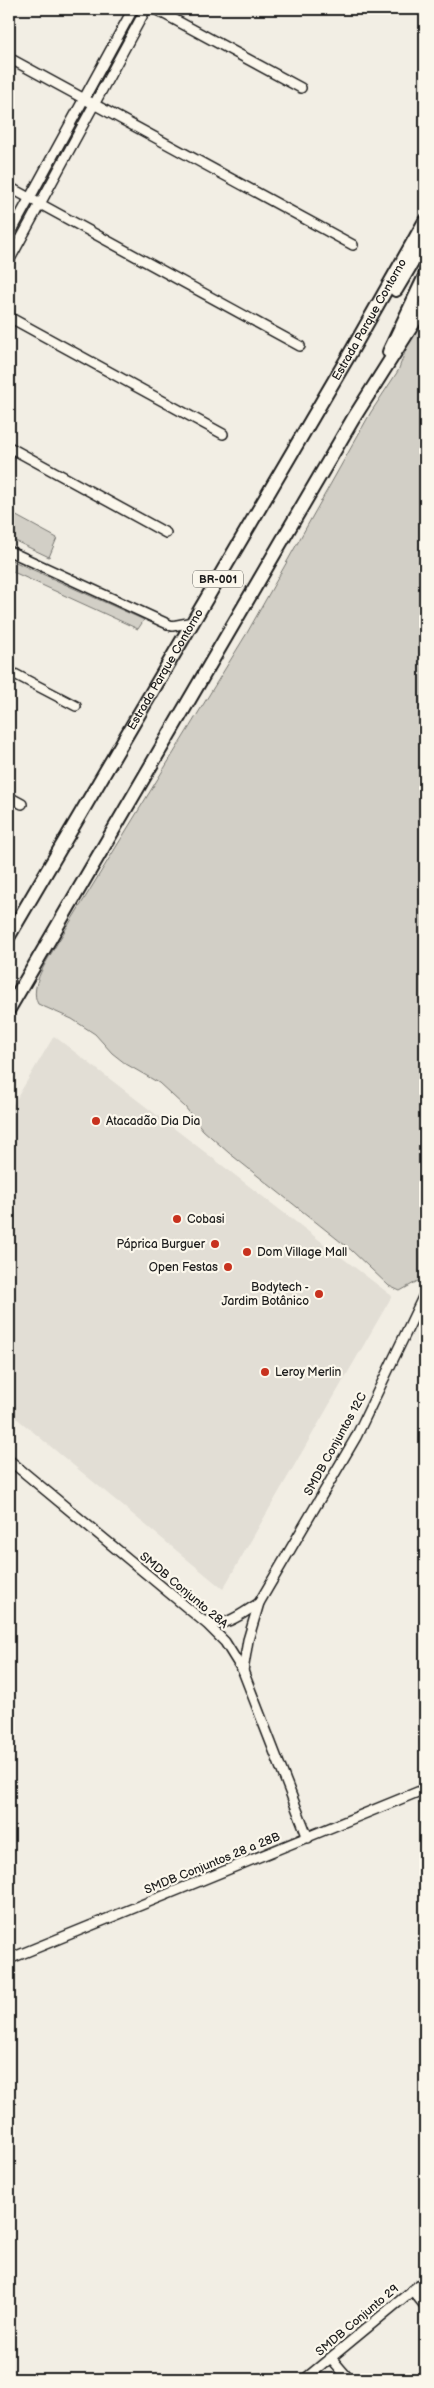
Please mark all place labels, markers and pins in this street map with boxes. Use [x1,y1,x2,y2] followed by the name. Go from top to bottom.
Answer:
[106,1114,201,1129] place label: Atacadão Dia Dia
[90,1115,102,1127] marker: Atacadão Dia Dia
[187,1212,225,1227] place label: Cobasi
[171,1213,183,1225] marker: Cobasi
[117,1237,206,1252] place label: Páprica Burguer
[209,1238,221,1250] marker: Páprica Burguer
[257,1245,347,1260] place label: Dom Village Mall
[241,1246,253,1258] marker: Dom Village Mall
[149,1260,218,1275] place label: Open Festas
[222,1261,234,1273] marker: Open Festas
[221,1280,309,1309] place label: Bodytech - Jardim Botânico
[313,1288,325,1300] marker: Bodytech - Jardim Botânico
[275,1365,342,1380] place label: Leroy Merlin
[259,1366,271,1378] marker: Leroy Merlin

